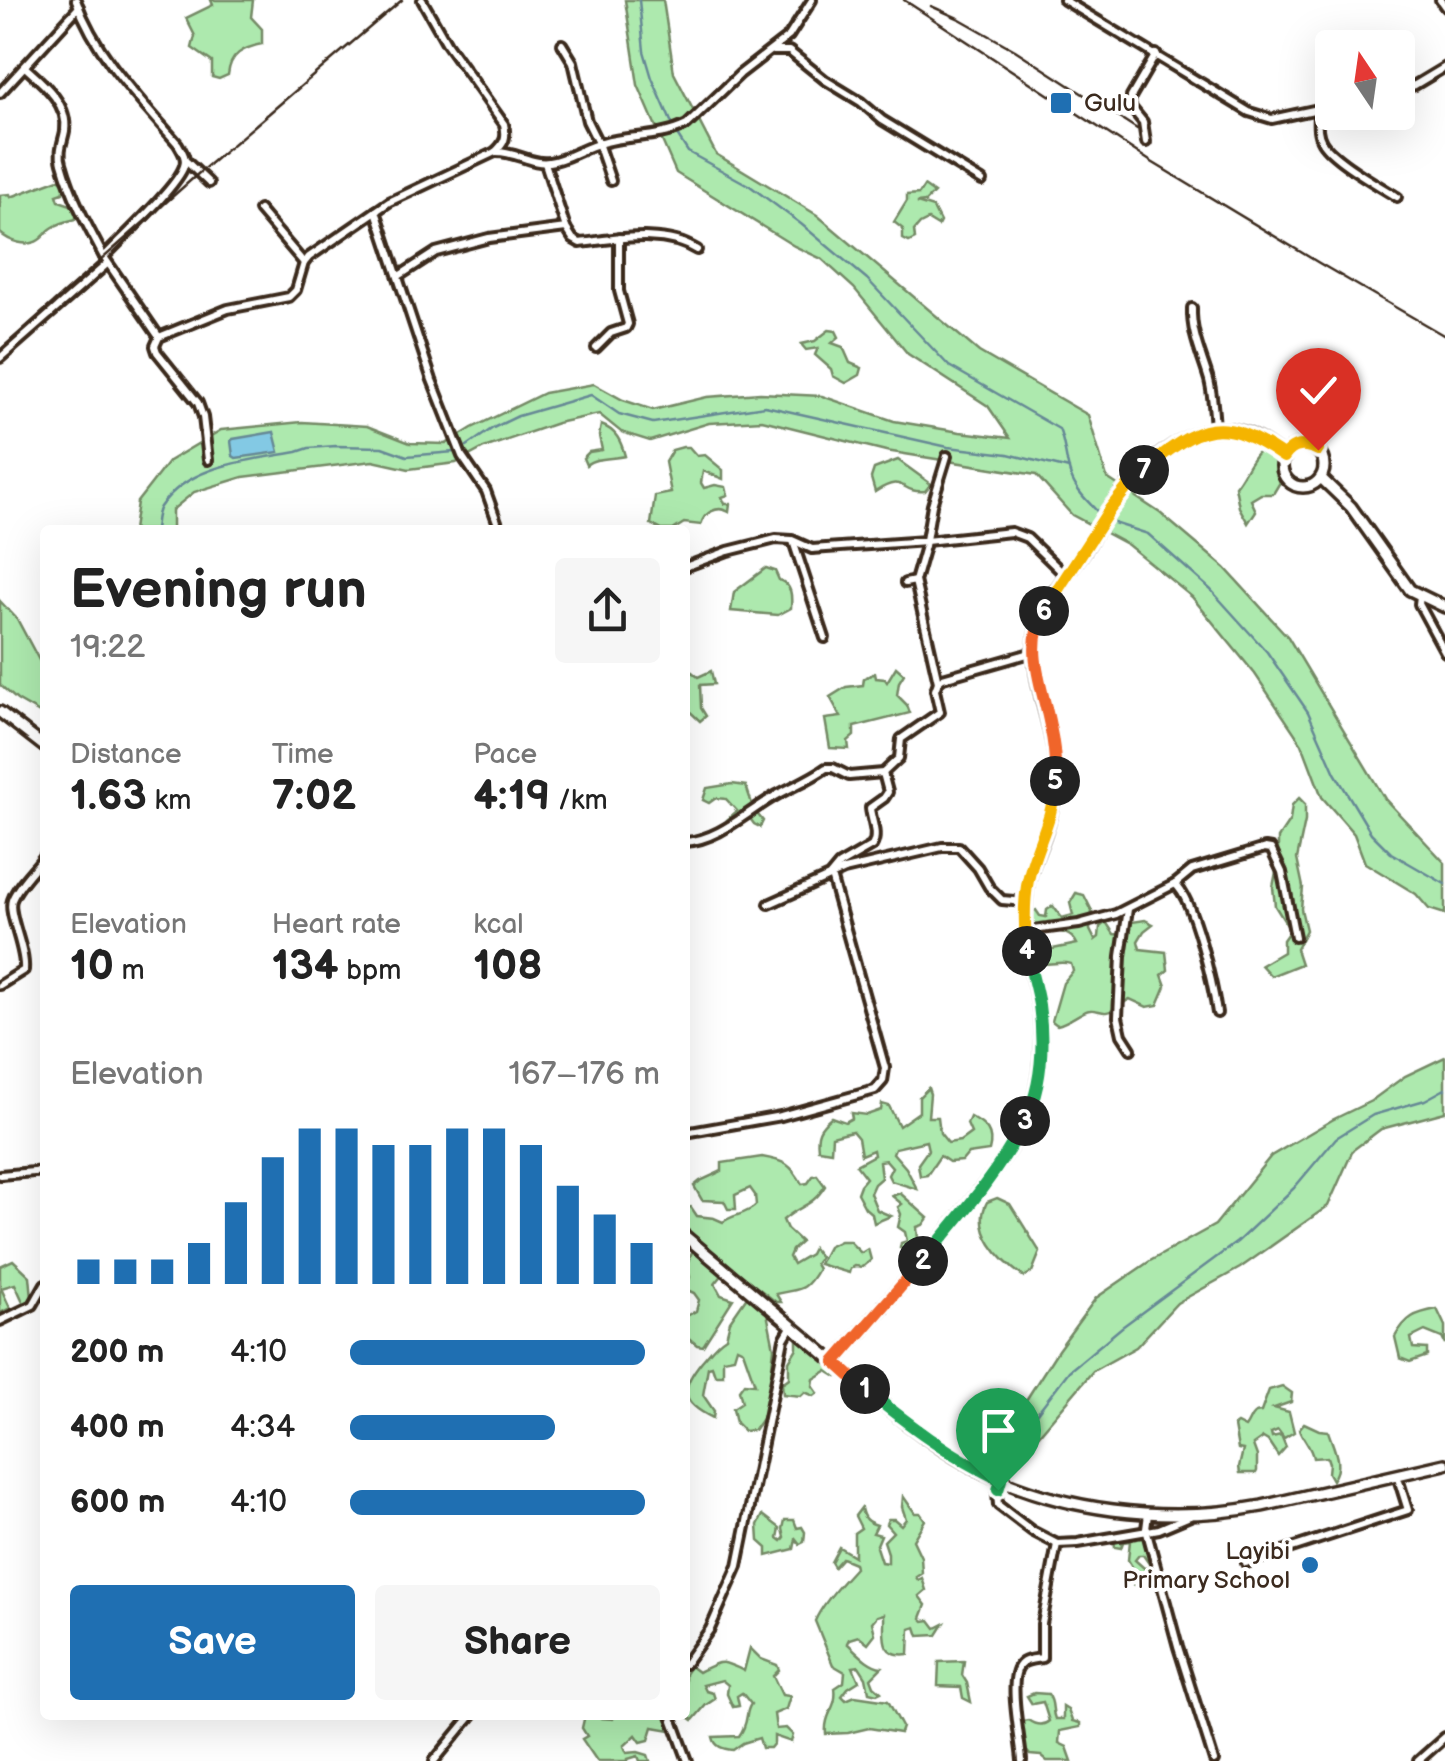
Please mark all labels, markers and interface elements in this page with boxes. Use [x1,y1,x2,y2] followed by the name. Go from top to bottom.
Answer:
[1315,30,1415,130] north arrow
[1315,30,1415,130] map controls
[1084,88,1136,119] place label: Gulu
[1048,90,1074,116] marker: Gulu
[1276,348,1361,451] pin
[1291,363,1346,418] icon: check
[1119,445,1169,495] pin: 7
[1136,453,1152,486] text: 7
[70,557,367,624] text: Evening run
[555,558,660,663] button: share
[1019,586,1069,636] pin: 6
[1036,594,1052,627] text: 6
[70,628,145,667] text: 19:22
[70,738,182,771] text: Distance
[272,738,334,771] text: Time
[473,738,537,771] text: Pace
[1030,756,1080,806] pin: 5
[1047,764,1063,797] text: 5
[70,771,147,822] text: 1.63
[272,771,356,822] text: 7:02
[473,771,550,822] text: 4:19
[147,784,191,817] text: km
[550,784,608,817] text: /km
[70,908,187,941] text: Elevation
[272,908,401,941] text: Heart rate
[473,908,524,941] text: kcal
[1002,926,1052,976] pin: 4
[1019,934,1035,967] text: 4
[70,941,114,992] text: 10
[272,941,339,992] text: 134
[473,941,542,992] text: 108
[114,954,145,987] text: m
[339,954,401,987] text: bpm
[70,1055,203,1094] text: Elevation
[509,1055,660,1094] text: 167–176 m
[1000,1096,1050,1146] pin: 3
[1017,1104,1033,1137] text: 3
[898,1236,948,1286] pin: 2
[915,1244,931,1277] text: 2
[70,1333,164,1372] text: 200 m
[230,1333,287,1372] text: 4:10
[840,1364,890,1414] pin: 1
[859,1372,871,1405] text: 1
[956,1388,1041,1491] pin
[971,1403,1026,1458] icon: arrive
[70,1408,165,1447] text: 400 m
[230,1408,295,1447] text: 4:34
[70,1483,165,1522] text: 600 m
[230,1483,287,1522] text: 4:10
[1122,1536,1290,1596] place label: Layibi Primary School
[1299,1554,1321,1576] marker: Layibi Primary School
[70,1585,355,1700] button: Save
[375,1585,660,1700] button: Share

